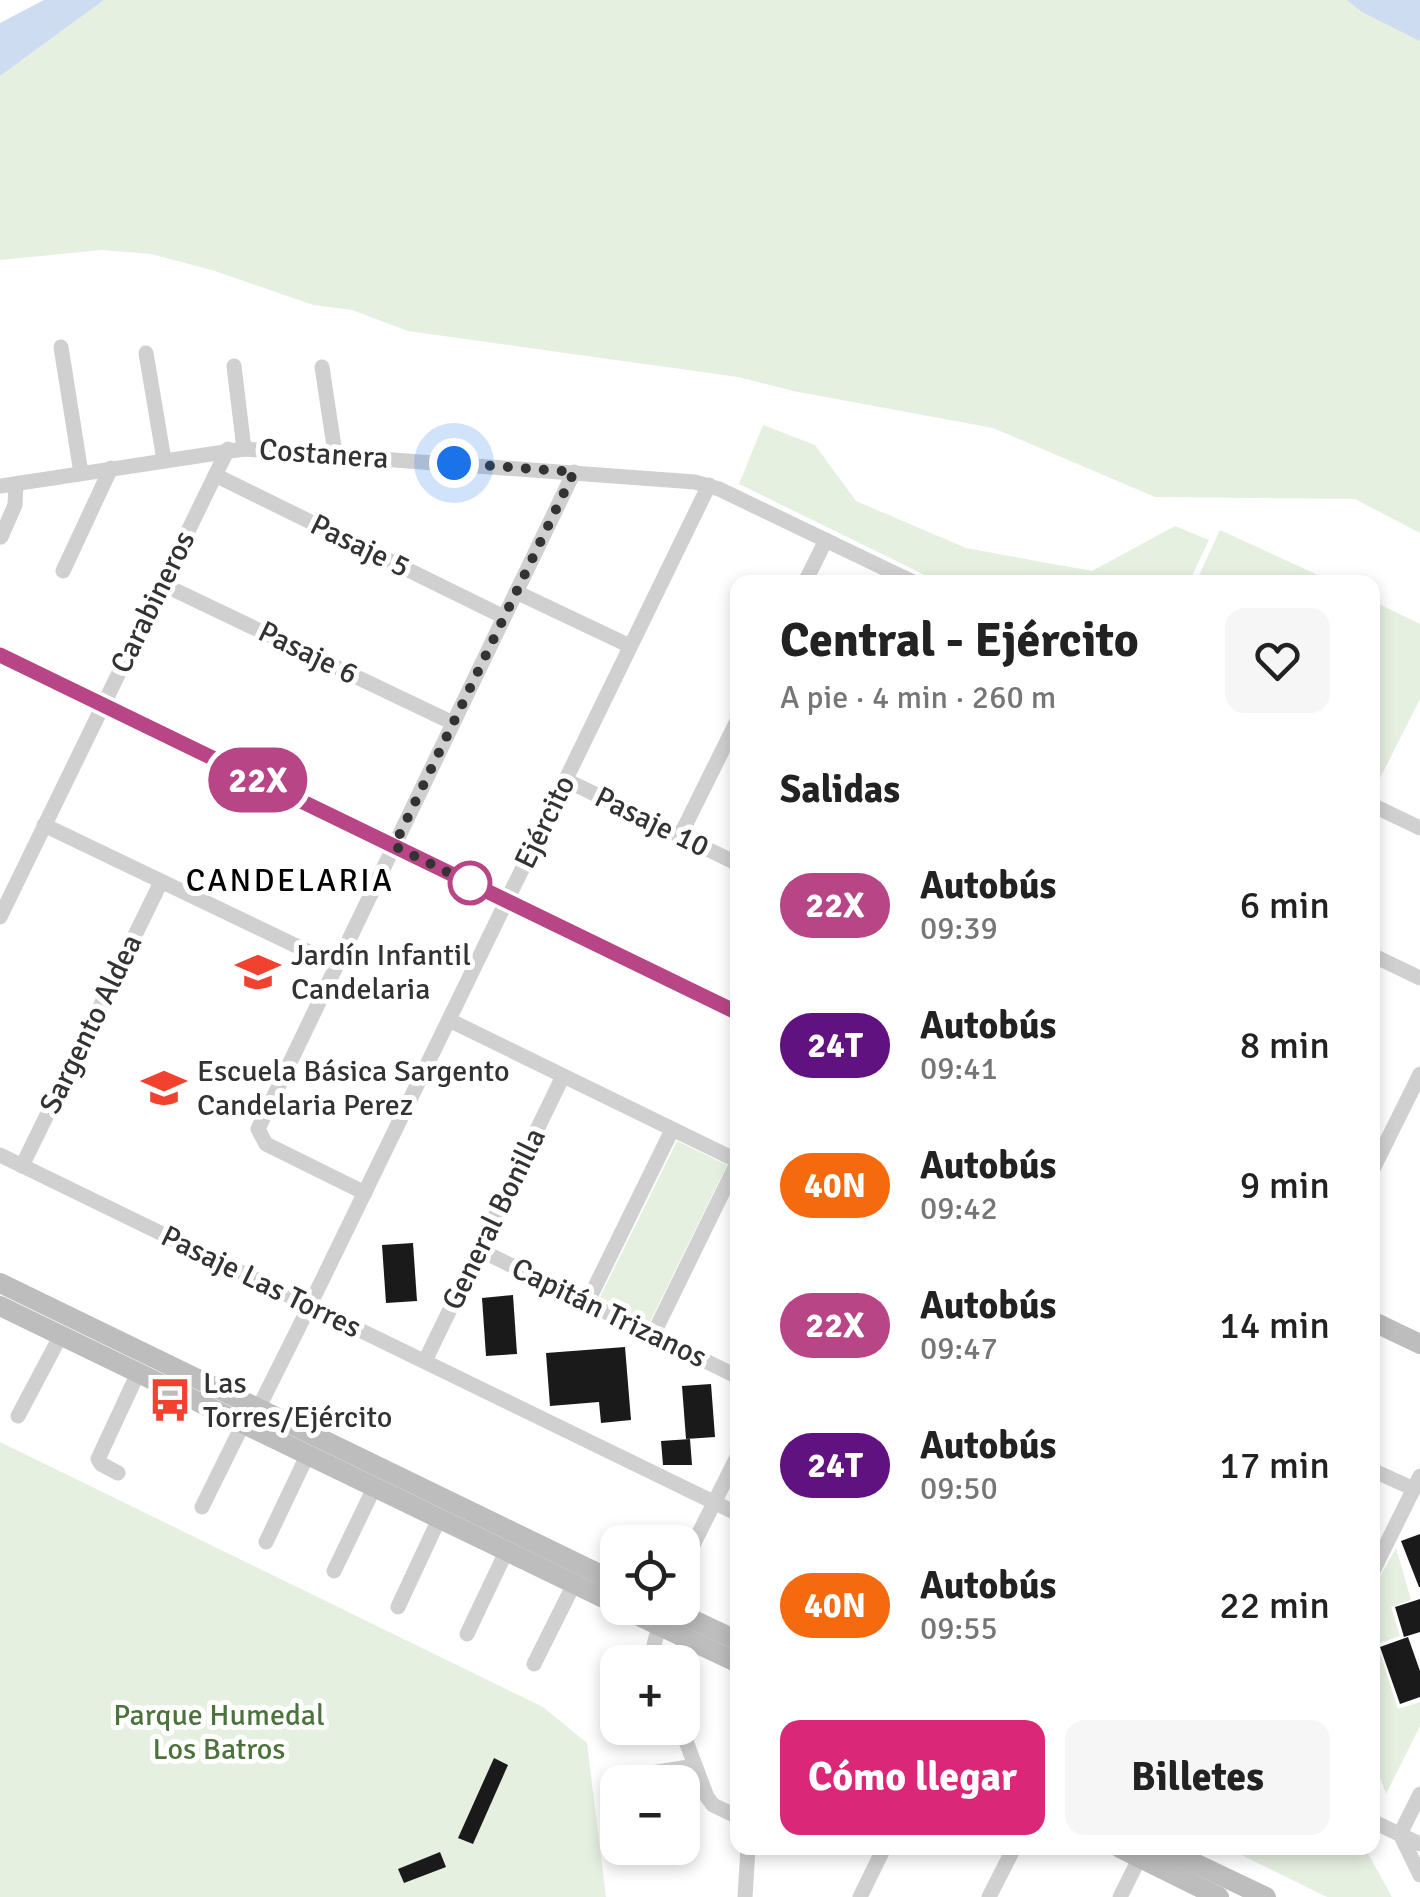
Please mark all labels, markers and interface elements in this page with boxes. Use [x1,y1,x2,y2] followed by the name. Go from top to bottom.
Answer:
[258,431,390,477] street label: Costanera
[429,438,479,488] your location
[304,506,416,586] street label: Pasaje 5
[103,525,203,679] street label: Carabineros
[1225,608,1330,713] button: heart
[780,611,1139,670] text: Central - Ejército
[252,613,364,693] street label: Pasaje 6
[780,678,1056,717] text: A pie · 4 min · 260 m
[200,748,316,812] line badge: 22X
[228,759,288,802] text: 22X
[780,766,900,813] text: Salidas
[507,769,583,875] street label: Ejército
[589,779,715,865] street label: Pasaje 10
[186,861,394,900] district label: CANDELARIA
[449,862,491,904] unlabelled marker
[920,862,1056,909] text: Autobús
[1240,882,1330,929] text: 6 min
[805,884,865,927] text: 22X
[920,909,998,948] text: 09:39
[32,928,150,1120] street label: Sargento Aldea
[291,937,471,1008] place label: Jardín Infantil Candelaria
[234,948,282,996] school or university icon: Jardín Infantil Candelaria
[920,1002,1056,1049] text: Autobús
[1240,1022,1330,1069] text: 8 min
[807,1024,863,1067] text: 24T
[920,1049,998,1088] text: 09:41
[197,1053,510,1124] place label: Escuela Básica Sargento Candelaria Perez
[140,1064,188,1112] school or university icon: Escuela Básica Sargento Candelaria Perez
[434,1122,554,1316] street label: General Bonilla
[920,1142,1056,1189] text: Autobús
[1240,1162,1330,1209] text: 9 min
[804,1164,866,1207] text: 40N
[920,1189,998,1228] text: 09:42
[155,1218,367,1346] street label: Pasaje Las Torres
[505,1250,713,1376] street label: Capitán Trizanos
[920,1282,1056,1329] text: Autobús
[1219,1302,1330,1349] text: 14 min
[805,1304,865,1347] text: 22X
[920,1329,998,1368] text: 09:47
[203,1365,392,1436] place label: Las Torres/Ejército
[146,1376,194,1424] bus stop icon: Las Torres/Ejército
[920,1422,1056,1469] text: Autobús
[1219,1442,1330,1489] text: 17 min
[807,1444,863,1487] text: 24T
[920,1469,998,1508] text: 09:50
[600,1525,700,1865] map controls
[600,1525,700,1625] button: locate
[920,1562,1056,1609] text: Autobús
[1219,1582,1330,1629] text: 22 min
[804,1584,866,1627] text: 40N
[920,1609,998,1648] text: 09:55
[600,1645,700,1745] button: +
[113,1697,325,1768] park label: Parque Humedal Los Batros
[780,1720,1045,1835] button: Cómo llegar
[1065,1720,1330,1835] button: Billetes
[600,1765,700,1865] button: −

